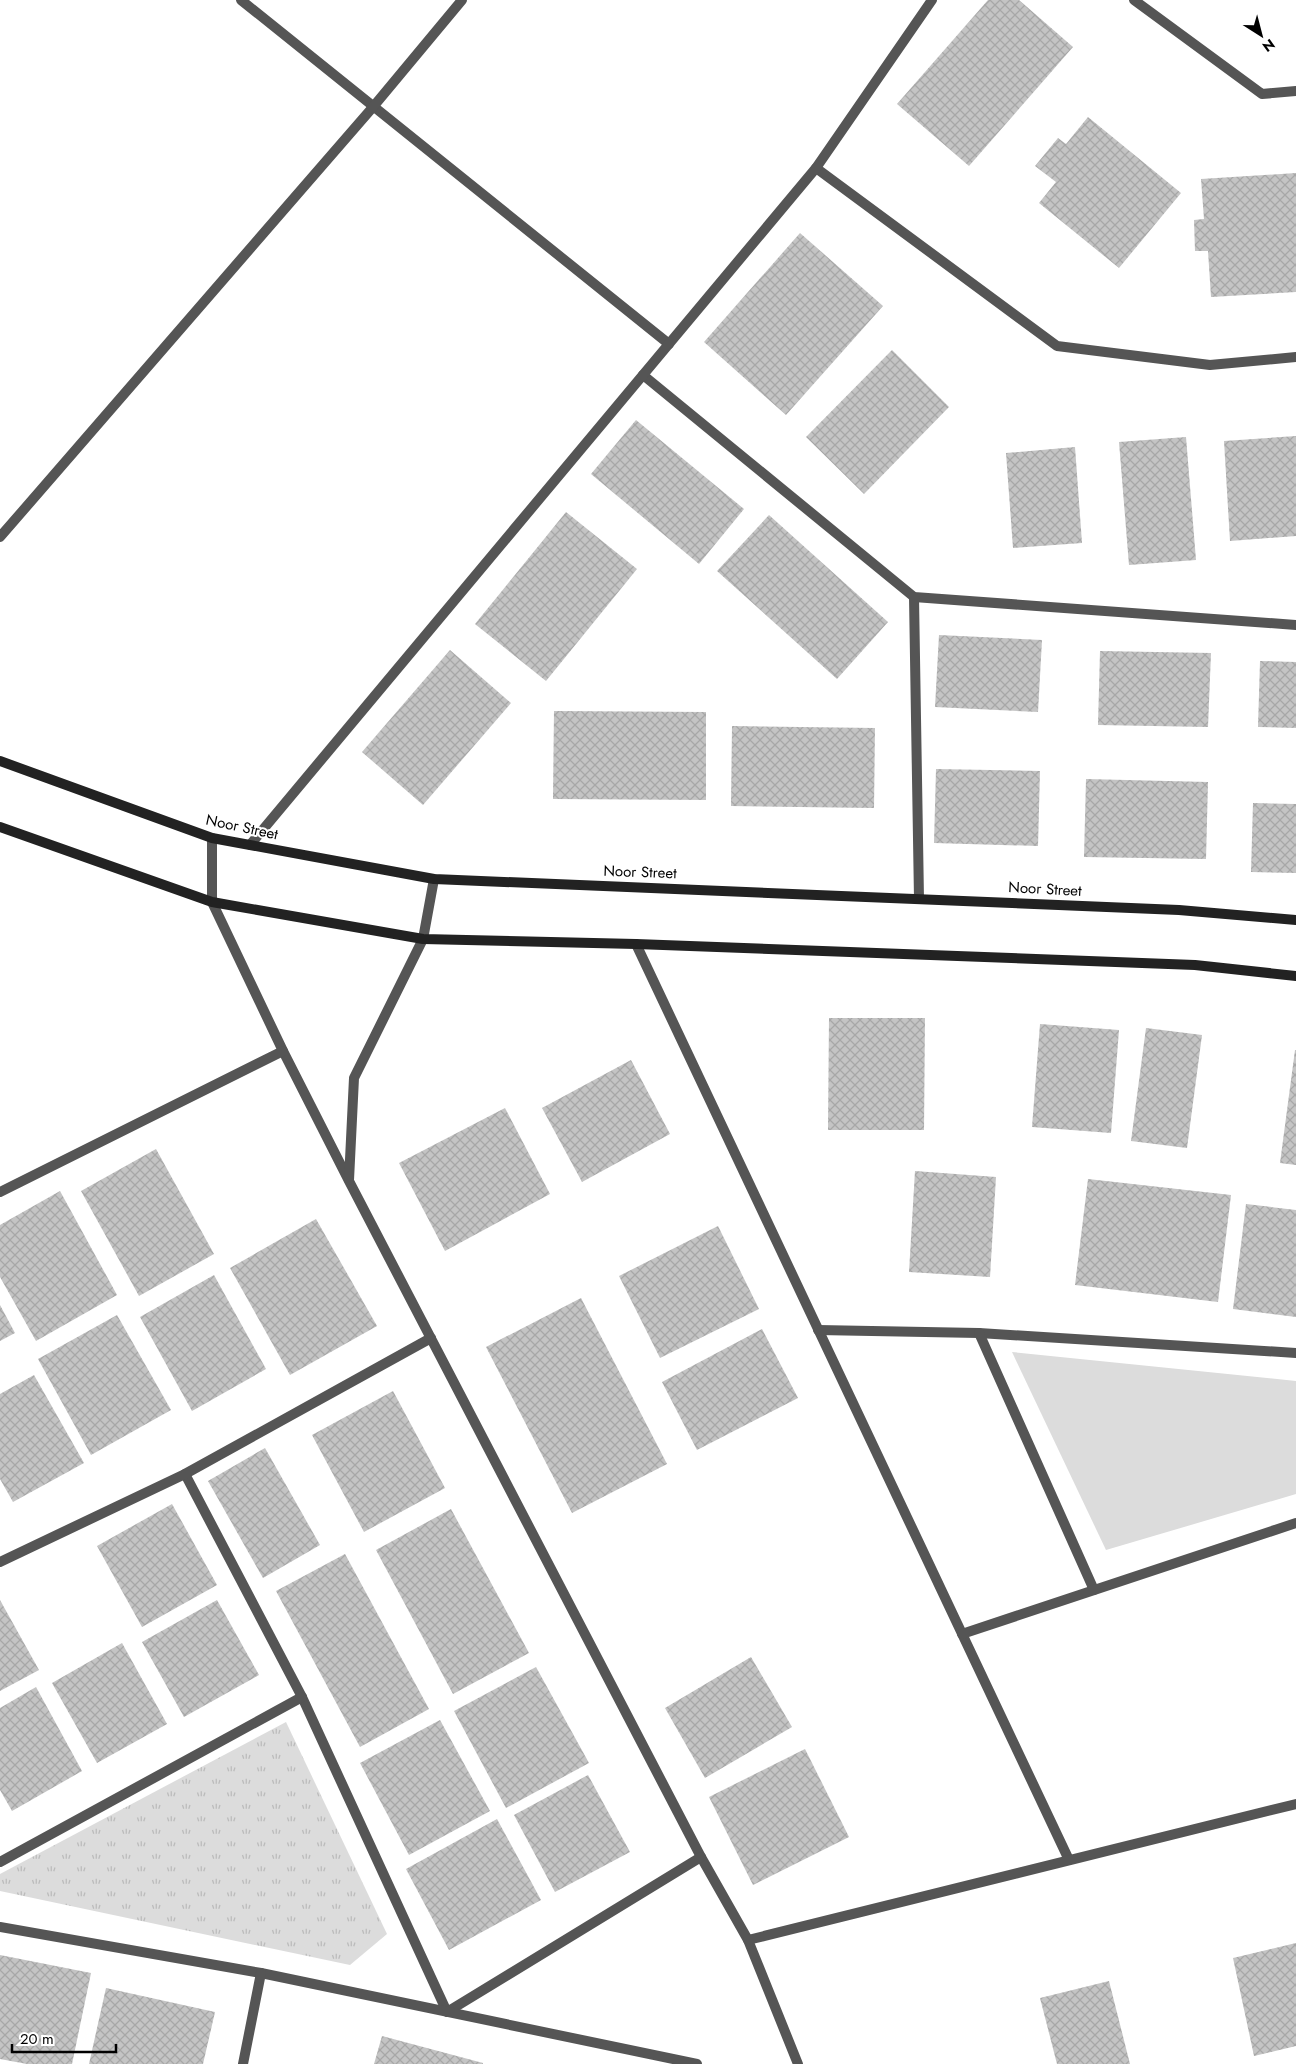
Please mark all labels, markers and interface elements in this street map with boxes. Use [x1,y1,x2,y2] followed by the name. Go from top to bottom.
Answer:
[1236,10,1286,60] north arrow
[1258,34,1279,57] text: N
[204,809,281,845] street label: Noor Street
[603,860,677,884] street label: Noor Street
[1008,876,1083,902] street label: Noor Street
[12,2022,116,2054] scale bar
[20,2028,54,2050] text: 20 m

